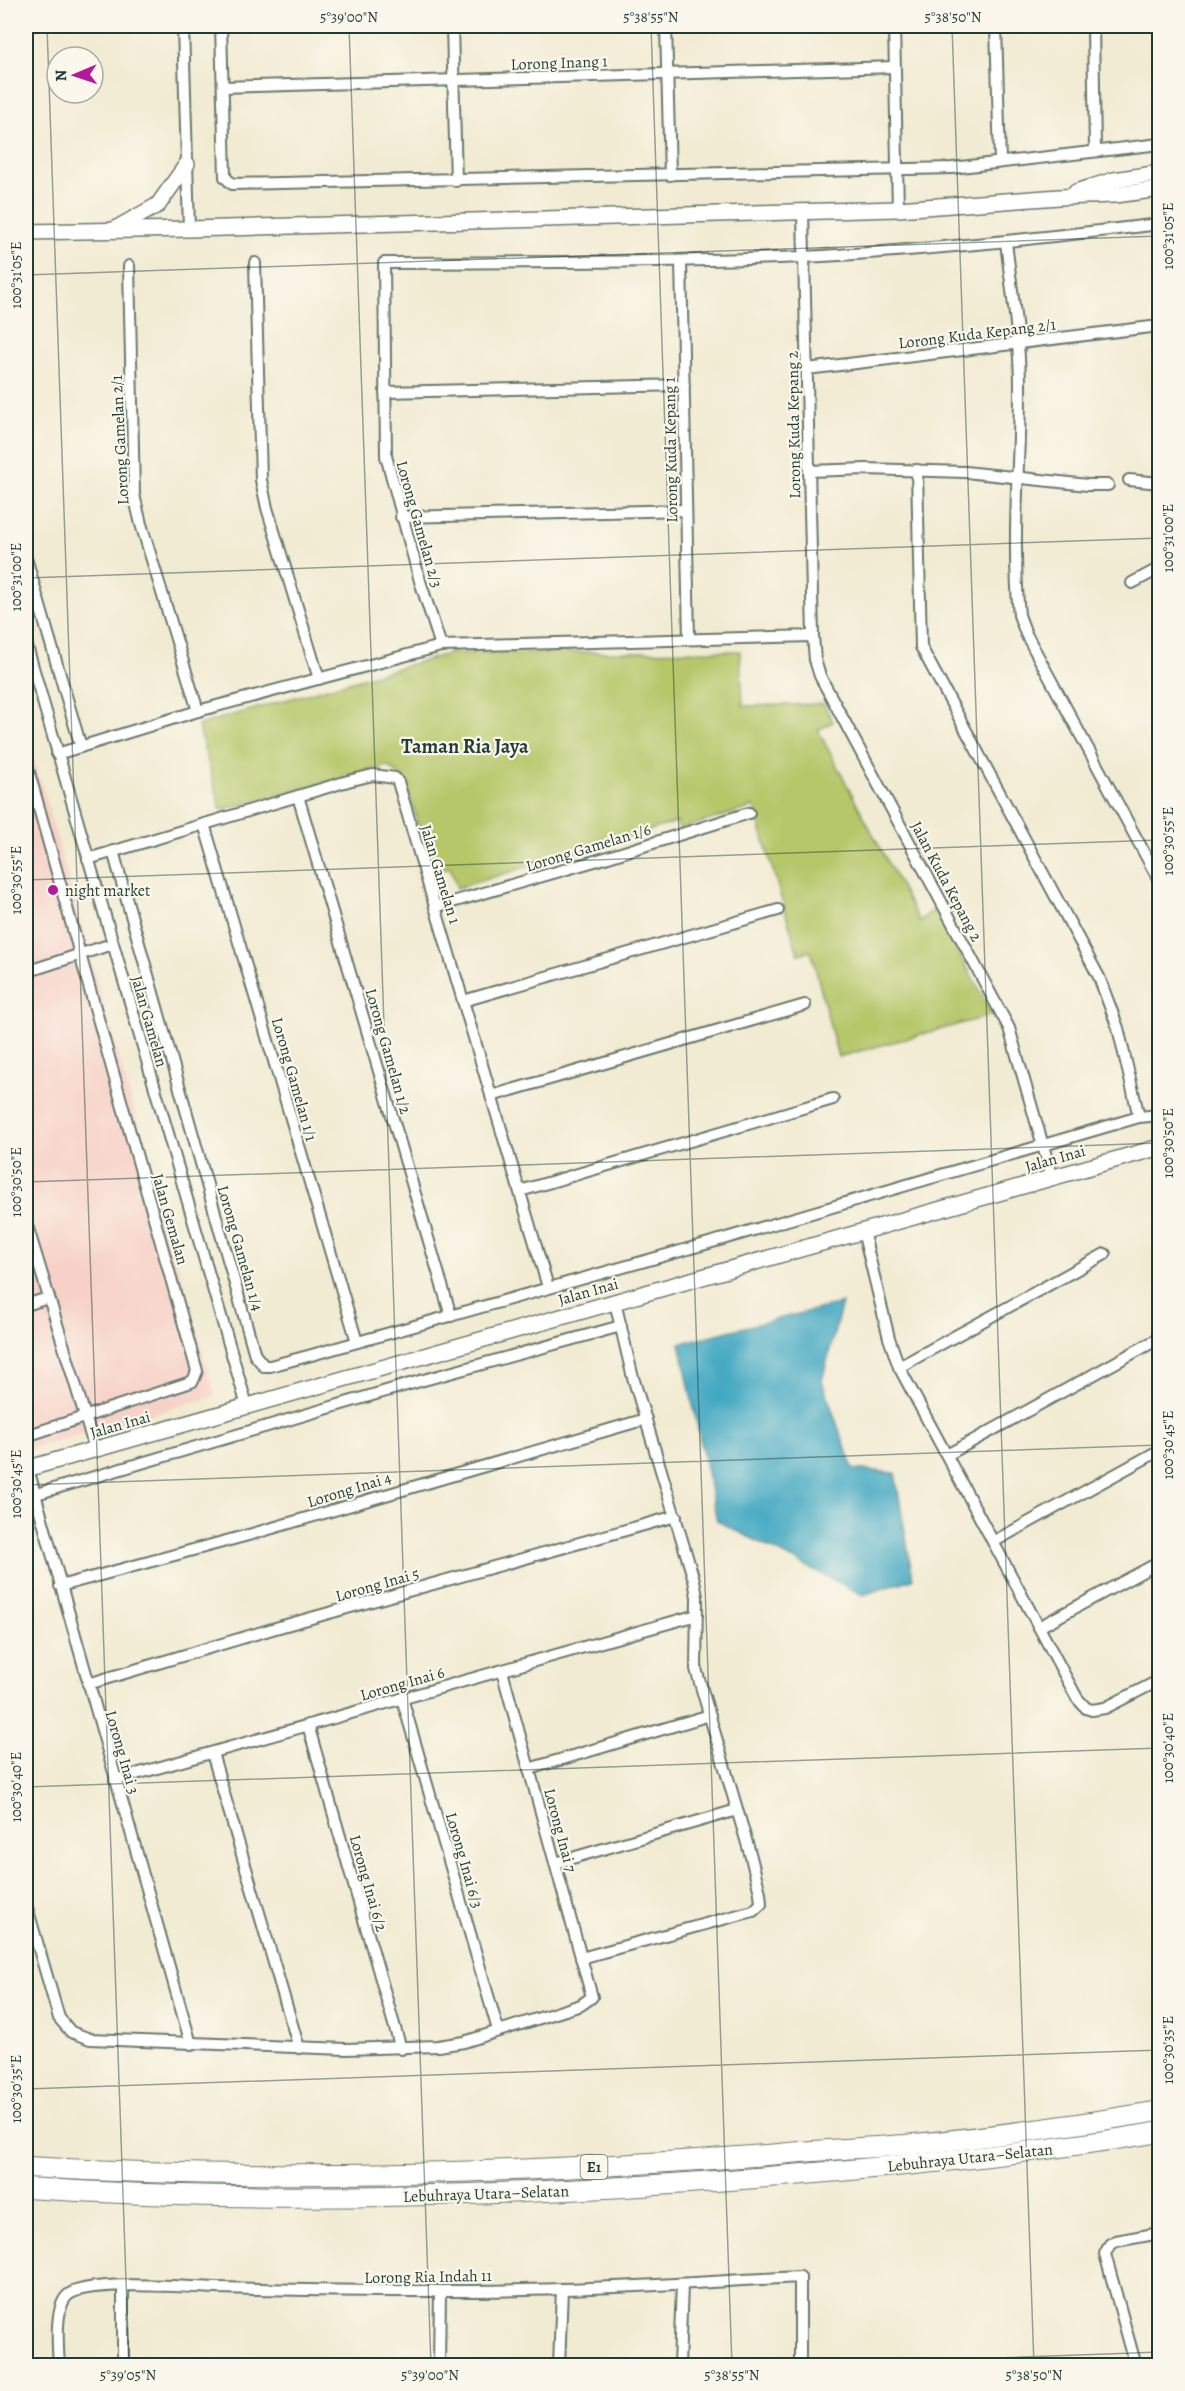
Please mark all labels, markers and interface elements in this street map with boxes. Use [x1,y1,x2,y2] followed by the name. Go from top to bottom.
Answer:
[320,7,378,27] text: 5°39'00"N
[623,7,679,27] text: 5°38'55"N
[925,7,982,27] text: 5°38'50"N
[45,45,105,105] north arrow
[510,50,609,76] street label: Lorong Inang 1
[50,69,72,82] text: N
[1158,202,1178,270] text: 100°31'05"E
[6,241,26,309] text: 100°31'05"E
[897,313,1058,355] street label: Lorong Kuda Kepang 2/1
[782,351,806,499] street label: Lorong Kuda Kepang 2
[106,374,134,505] street label: Lorong Gamelan 2/1
[659,376,683,523] street label: Lorong Kuda Kepang 1
[390,458,448,590] street label: Lorong Gamelan 2/3
[1158,504,1178,573] text: 100°31'00"E
[6,543,26,612] text: 100°31'00"E
[401,733,529,760] district label: Taman Ria Jaya
[1158,807,1178,875] text: 100°30'55"E
[905,817,987,946] street label: Jalan Kuda Kepang 2
[523,818,654,877] street label: Lorong Gamelan 1/6
[415,822,466,927] street label: Jalan Gamelan 1
[6,846,26,914] text: 100°30'55"E
[65,880,150,902] place label: night market
[46,883,60,897] marker: night market
[125,973,173,1070] street label: Jalan Gamelan
[360,986,417,1117] street label: Lorong Gamelan 1/2
[266,1015,322,1144] street label: Lorong Gamelan 1/1
[1158,1108,1178,1178] text: 100°30'50"E
[1023,1140,1088,1178] street label: Jalan Inai
[6,1147,26,1217] text: 100°30'50"E
[147,1171,194,1268] street label: Jalan Gemalan
[212,1183,268,1314] street label: Lorong Gamelan 1/4
[556,1273,621,1311] street label: Jalan Inai
[88,1406,153,1444] street label: Jalan Inai
[1158,1410,1178,1480] text: 100°30'45"E
[6,1449,26,1519] text: 100°30'45"E
[305,1467,394,1513] street label: Lorong Inai 4
[333,1562,422,1607] street label: Lorong Inai 5
[357,1661,447,1707] street label: Lorong Inai 6
[100,1708,144,1797] street label: Lorong Inai 3
[1158,1713,1178,1783] text: 100°30'40"E
[6,1752,26,1822] text: 100°30'40"E
[538,1786,582,1875] street label: Lorong Inai 7
[440,1810,488,1911] street label: Lorong Inai 6/3
[344,1832,392,1935] street label: Lorong Inai 6/2
[1158,2016,1178,2084] text: 100°30'35"E
[6,2055,26,2123] text: 100°30'35"E
[886,2138,1054,2178] street label: Lebuhraya Utara–Selatan
[580,2155,608,2179] road number: E1
[403,2180,570,2208] street label: Lebuhraya Utara–Selatan
[364,2265,493,2289] street label: Lorong Ria Indah 11
[100,2365,156,2385] text: 5°39'05"N
[401,2365,459,2385] text: 5°39'00"N
[704,2365,760,2385] text: 5°38'55"N
[1006,2365,1063,2385] text: 5°38'50"N

